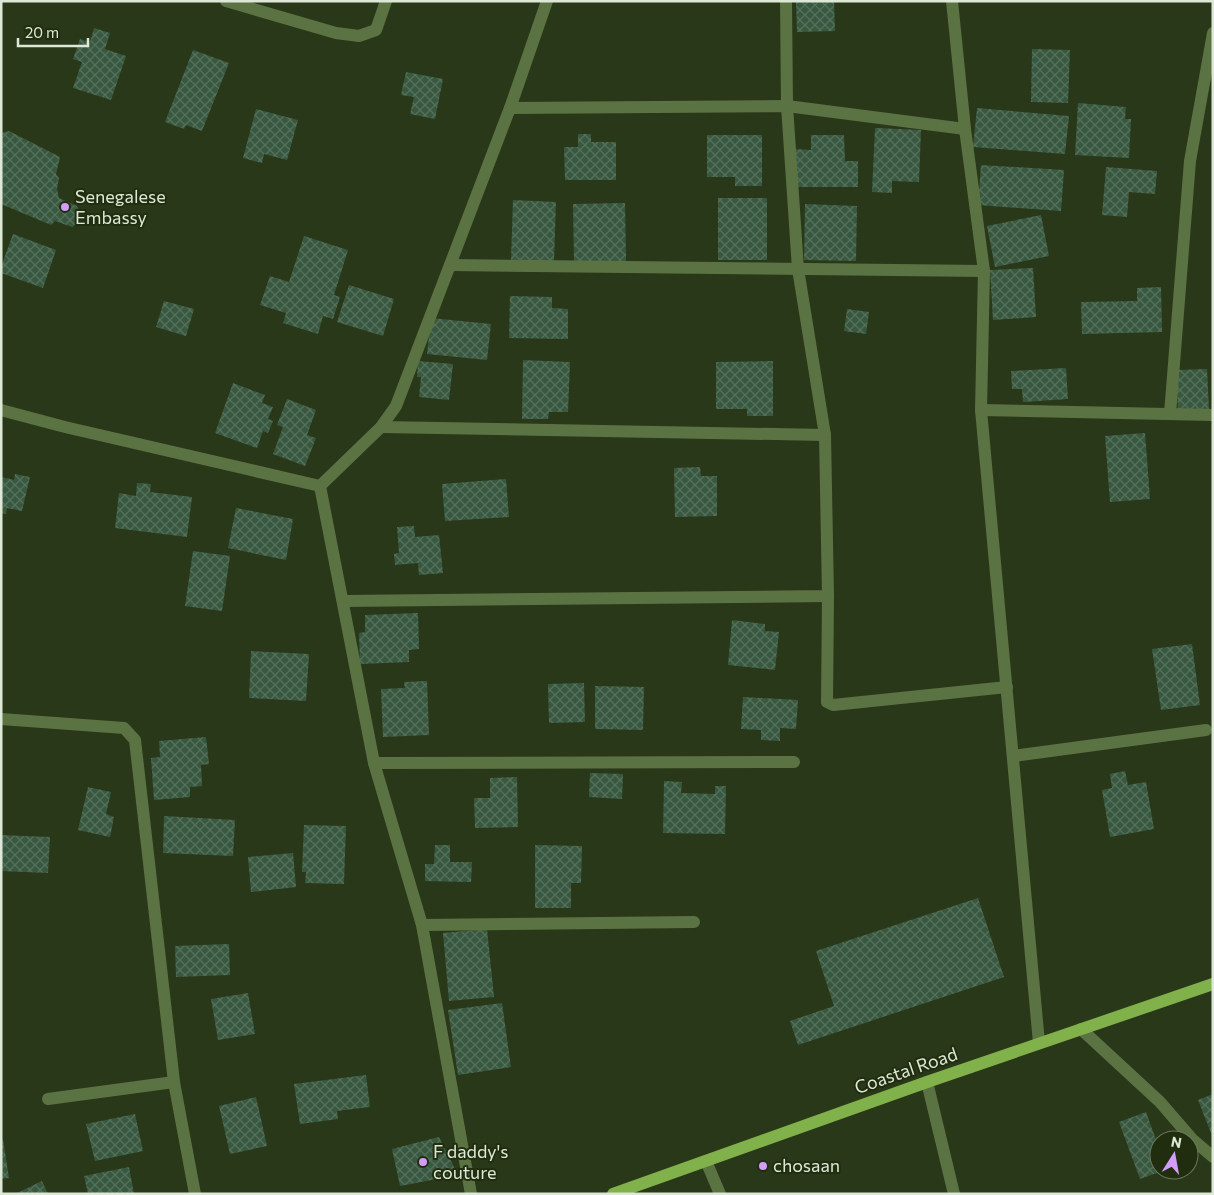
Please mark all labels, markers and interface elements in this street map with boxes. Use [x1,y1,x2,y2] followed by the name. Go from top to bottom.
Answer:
[18,15,88,47] scale bar
[25,23,59,41] text: 20 m
[75,185,166,228] place label: Senegalese Embassy
[59,201,71,213] marker: Senegalese Embassy
[851,1042,960,1098] street label: Coastal Road
[1149,1130,1199,1180] north arrow
[1170,1132,1183,1151] text: N
[433,1140,509,1183] place label: F daddy's couture
[773,1154,840,1176] place label: chosaan
[417,1156,429,1168] marker: F daddy's couture
[757,1160,769,1172] marker: chosaan

